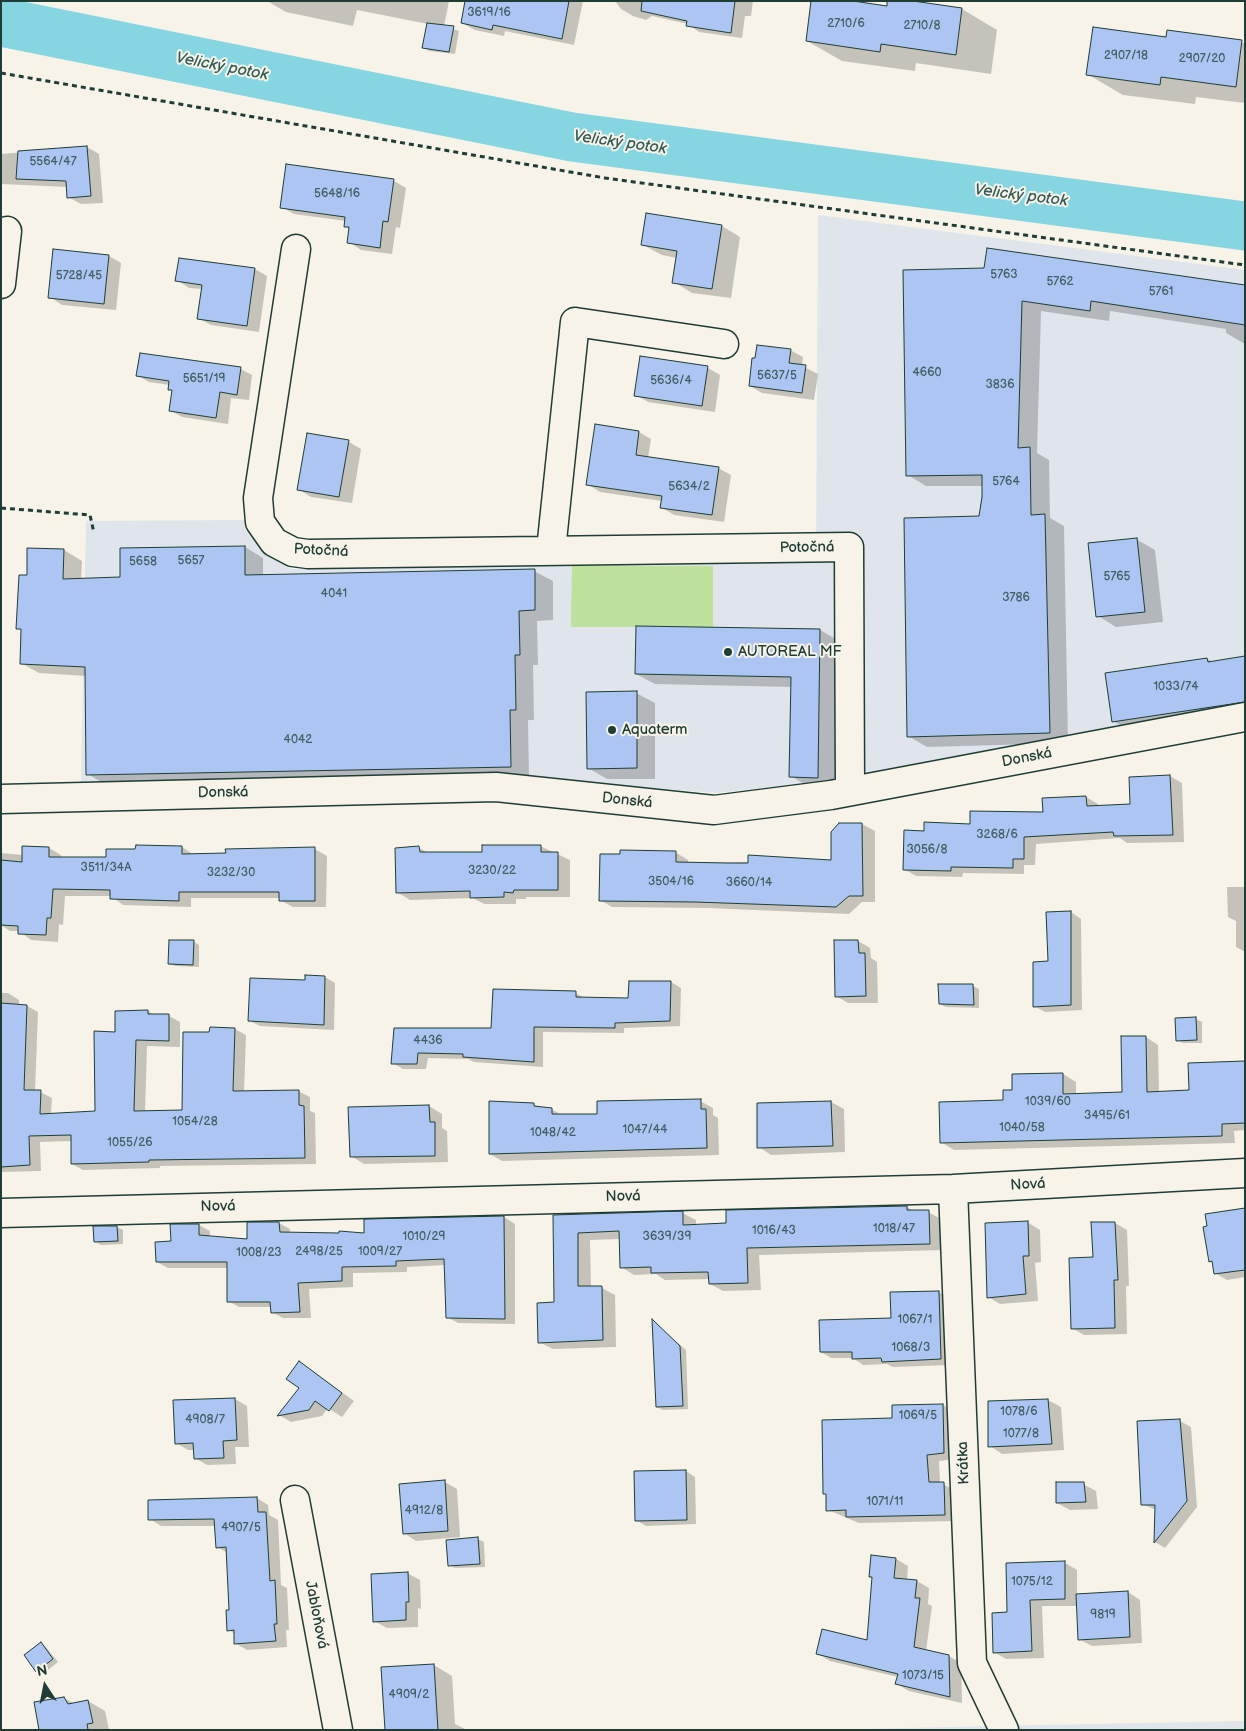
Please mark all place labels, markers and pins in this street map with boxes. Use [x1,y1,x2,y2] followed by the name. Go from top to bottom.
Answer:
[738,643,842,661] place label: AUTOREAL MF
[722,646,734,658] marker: AUTOREAL MF
[622,721,687,739] place label: Aquaterm
[606,724,618,736] marker: Aquaterm

